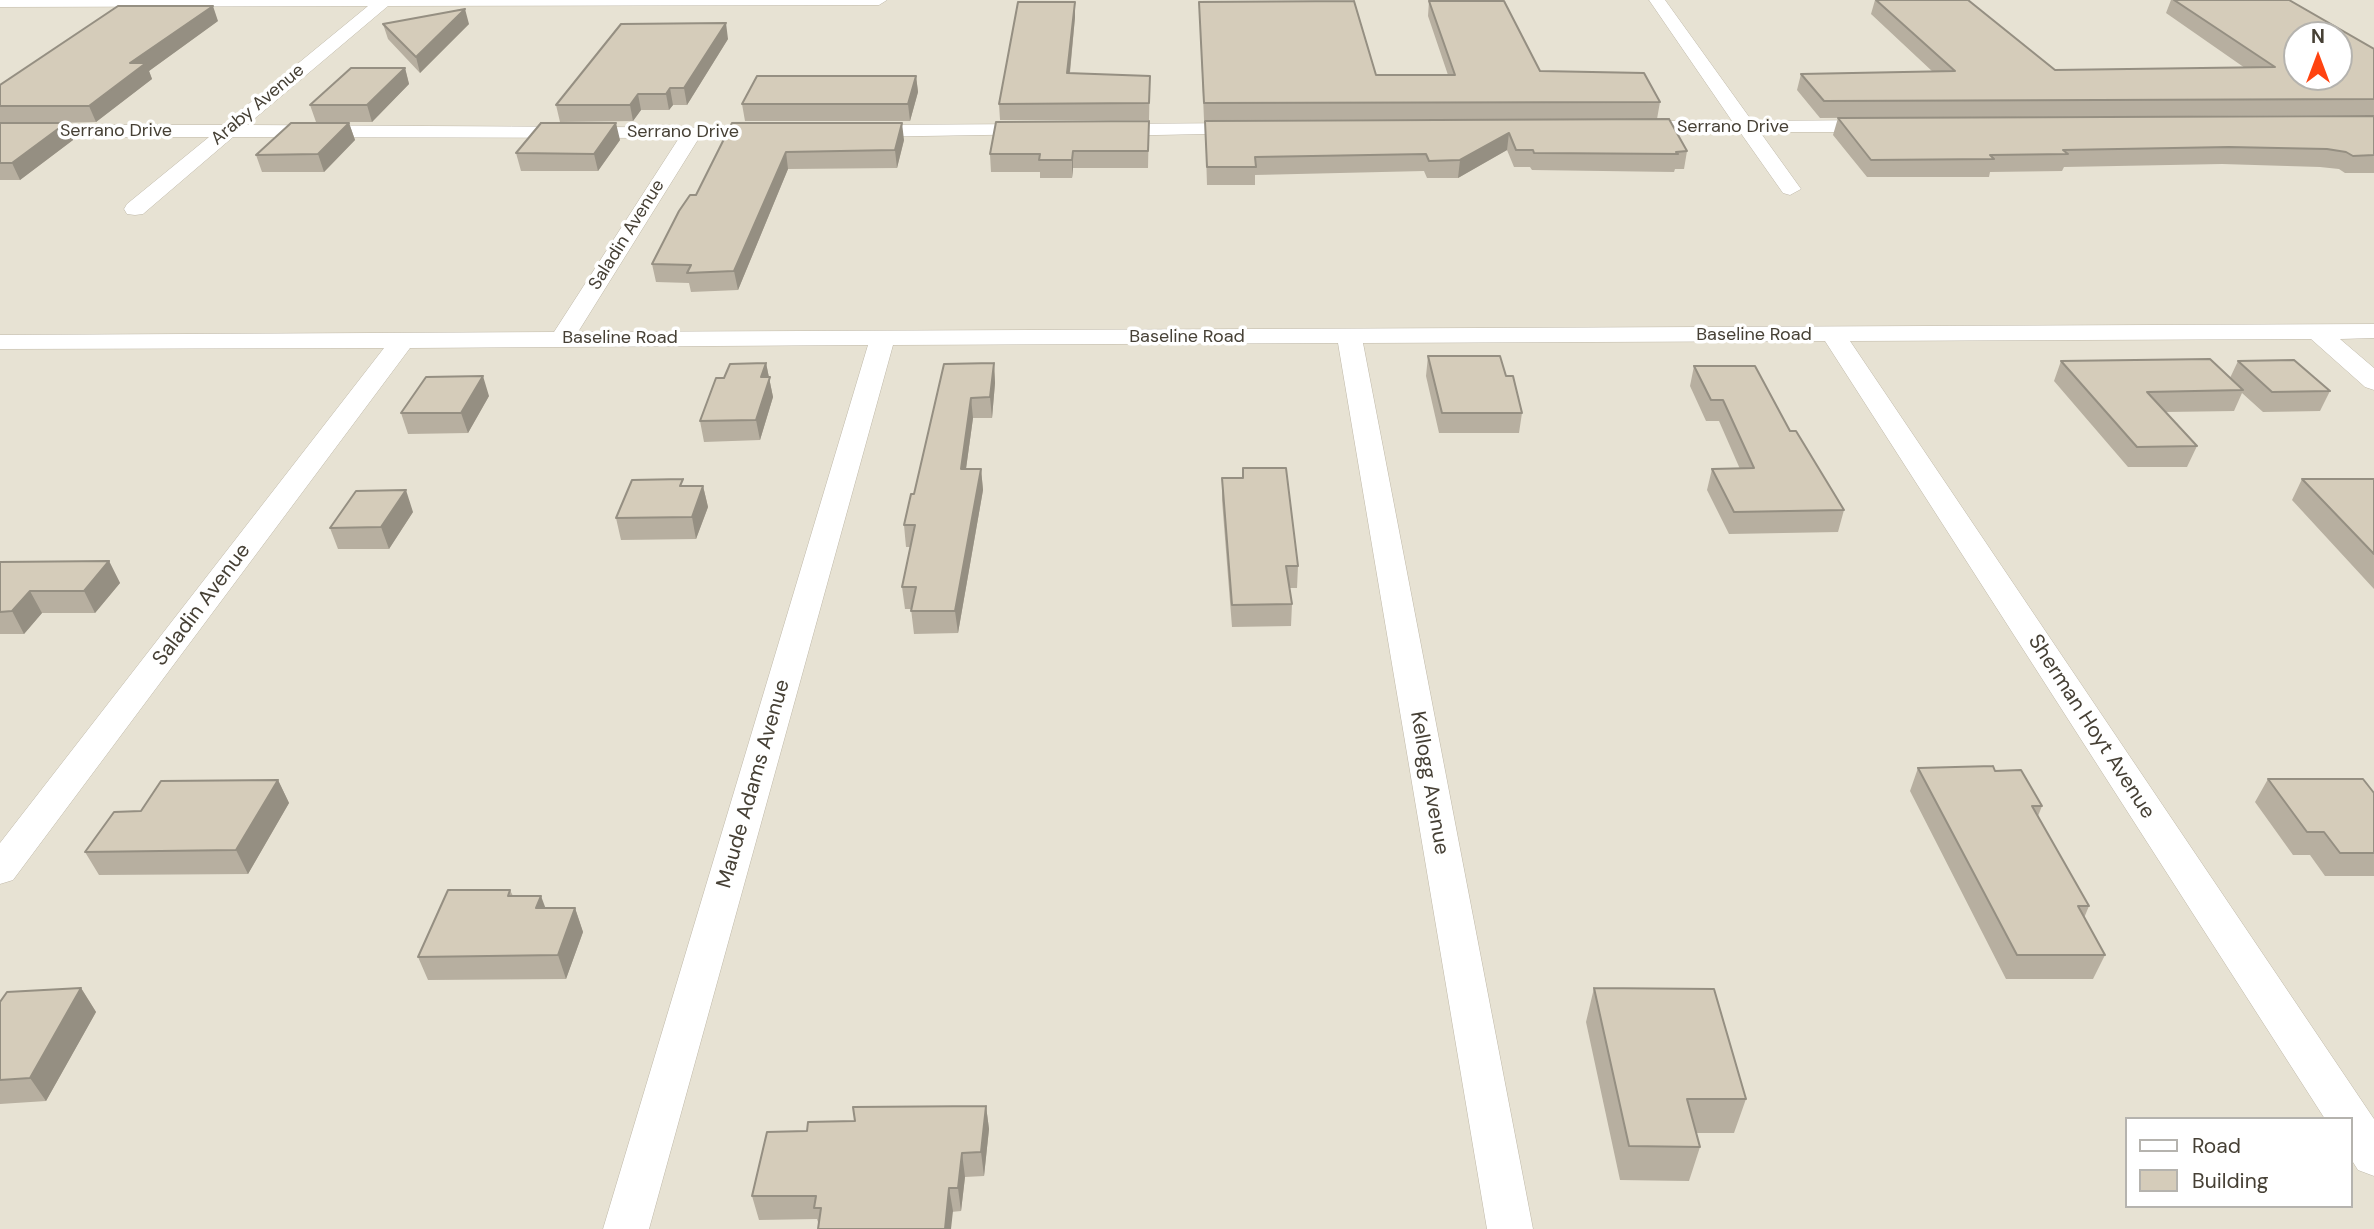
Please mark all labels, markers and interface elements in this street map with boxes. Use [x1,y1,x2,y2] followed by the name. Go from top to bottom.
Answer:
[2283,21,2353,91] north arrow
[2311,24,2325,49] text: N
[207,60,309,150] street label: Araby Avenue
[1677,116,1789,138] street label: Serrano Drive
[60,120,172,142] street label: Serrano Drive
[627,121,739,143] street label: Serrano Drive
[584,176,670,294] street label: Saladin Avenue
[1696,324,1812,346] street label: Baseline Road
[1129,326,1245,348] street label: Baseline Road
[562,327,678,349] street label: Baseline Road
[148,539,256,671] street label: Saladin Avenue
[2022,630,2160,824] street label: Sherman Hoyt Avenue
[712,677,796,891] street label: Maude Adams Avenue
[1404,709,1454,857] street label: Kellogg Avenue
[2126,1117,2353,1208] legend
[2192,1132,2241,1160] text: Road
[2192,1167,2268,1195] text: Building

